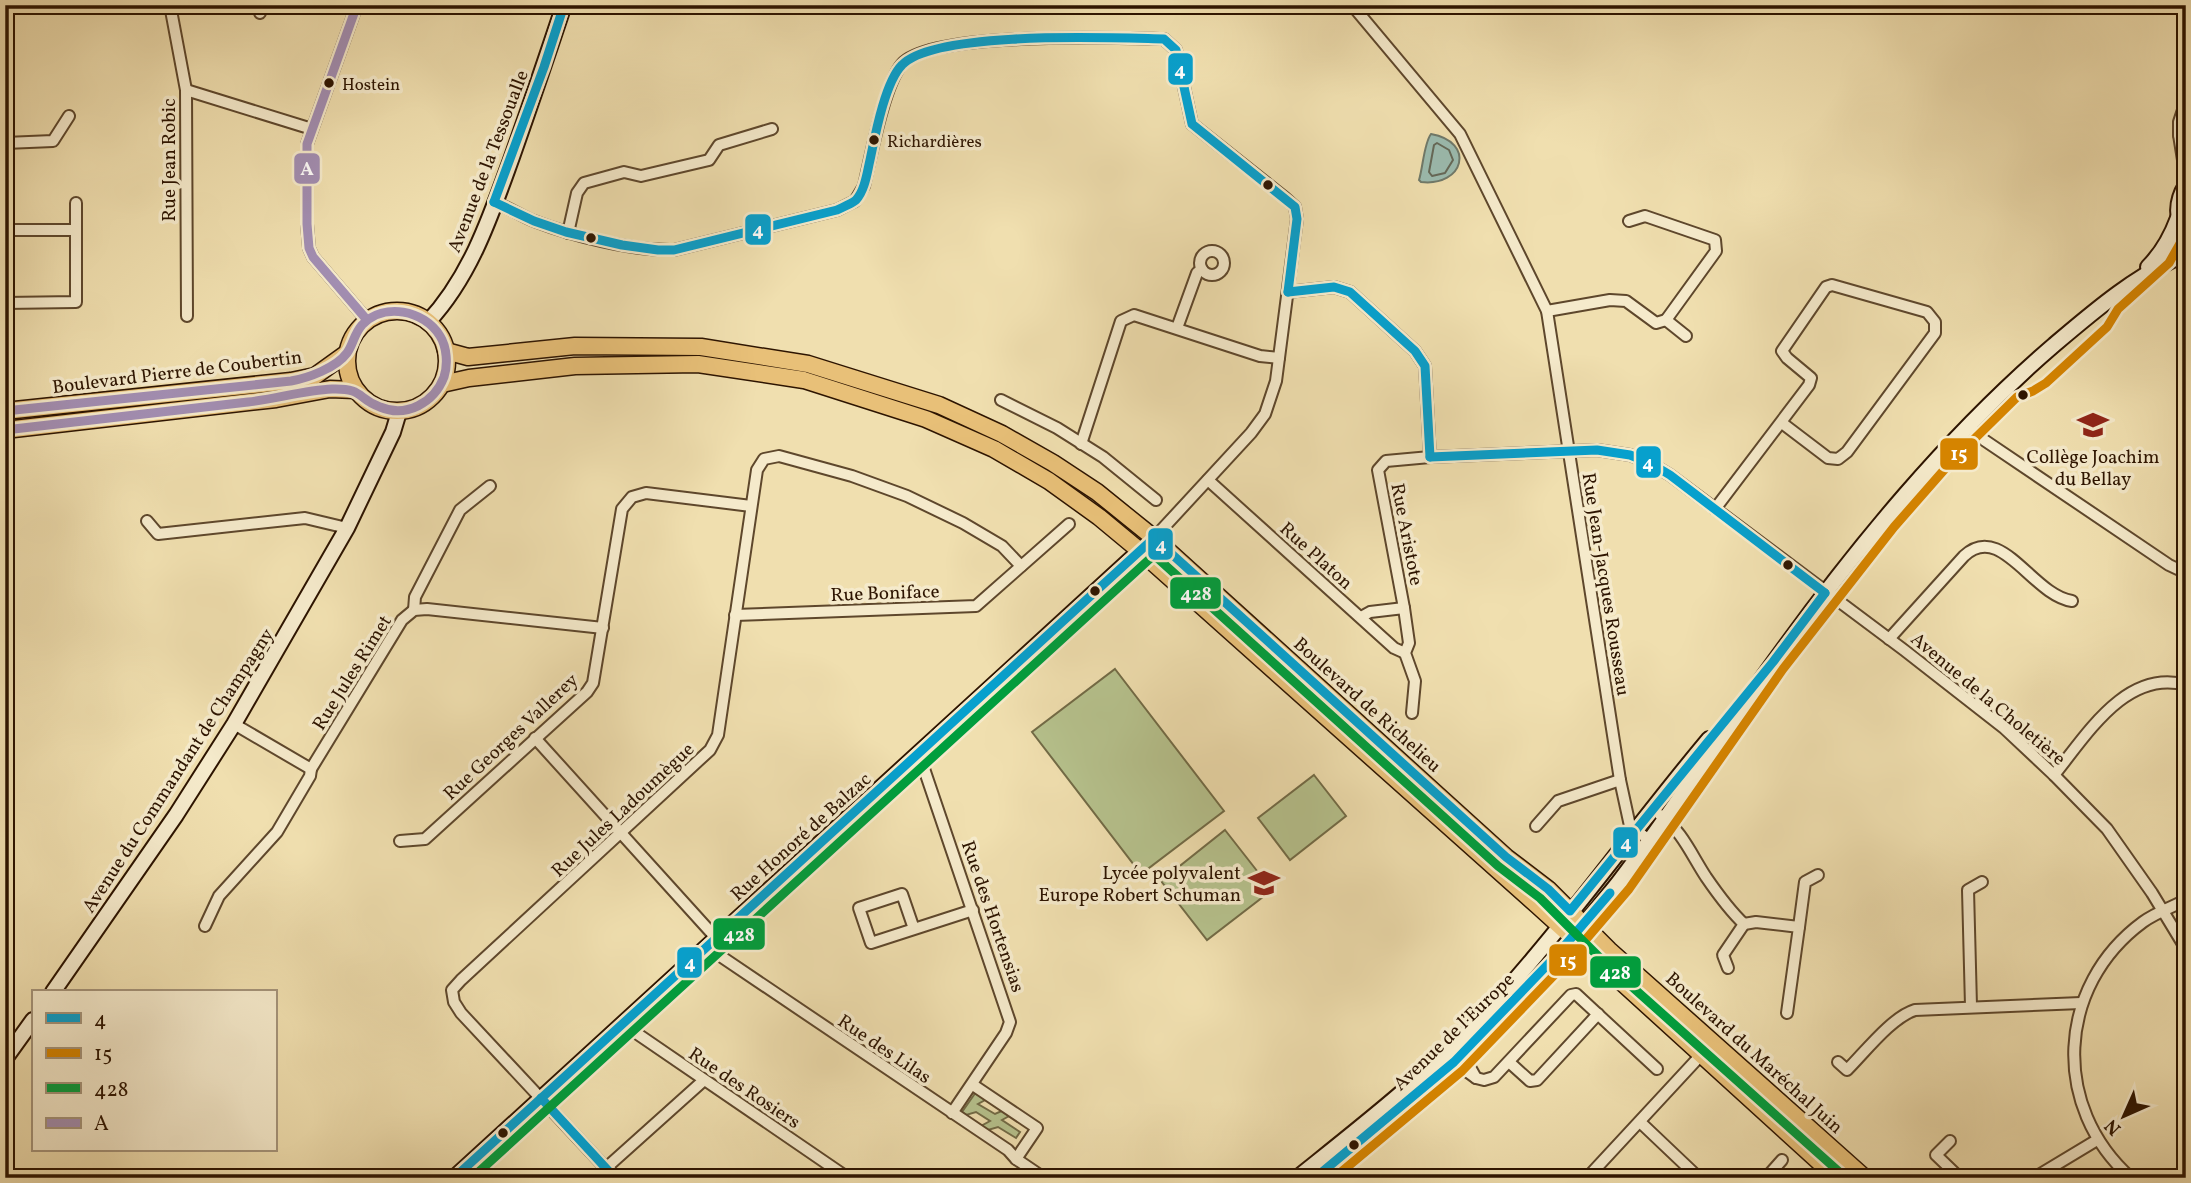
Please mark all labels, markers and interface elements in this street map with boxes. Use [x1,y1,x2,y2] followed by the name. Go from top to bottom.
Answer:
[1167,52,1194,86] line badge: 4
[1174,58,1186,84] text: 4
[442,67,536,257] street label: Avenue de la Tessoualle
[342,74,400,97] place label: Hostein
[322,76,336,90] marker: Hostein
[157,98,183,222] street label: Rue Jean Robic
[887,131,982,154] place label: Richardières
[867,133,881,147] marker: Richardières
[293,152,321,185] line badge: A
[300,157,314,183] text: A
[1261,178,1275,192] unlabelled marker
[744,213,772,246] line badge: 4
[752,218,764,244] text: 4
[584,231,598,245] unlabelled marker
[51,345,304,401] street label: Boulevard Pierre de Coubertin
[2016,388,2030,402] unlabelled marker
[2076,408,2110,442] school or university icon: Collège Joachim du Bellay
[1939,437,1979,471] line badge: 15
[1951,442,1967,468] text: 15
[1635,445,1662,479] line badge: 4
[2027,445,2160,493] place label: Collège Joachim du Bellay
[1642,451,1654,477] text: 4
[1575,471,1636,698] street label: Rue Jean-Jacques Rousseau
[1383,481,1429,588] street label: Rue Aristote
[1273,517,1358,596] street label: Rue Platon
[1147,527,1174,561] line badge: 4
[1155,533,1167,559] text: 4
[1781,558,1795,572] unlabelled marker
[1169,576,1222,610] line badge: 428
[830,579,940,609] street label: Rue Boniface
[1180,582,1212,608] text: 428
[1088,584,1102,598] unlabelled marker
[307,610,399,736] street label: Rue Jules Rimet
[77,624,281,918] street label: Avenue du Commandant de Champagny
[1905,627,2071,772] street label: Avenue de la Choletière
[1287,632,1446,779] street label: Boulevard de Richelieu
[438,668,585,807] street label: Rue Georges Vallerey
[546,737,701,884] street label: Rue Jules Ladoumègue
[725,767,877,908] street label: Rue Honoré de Balzac
[1612,826,1639,859] line badge: 4
[1620,831,1632,857] text: 4
[954,837,1030,996] street label: Rue des Hortensias
[1039,861,1241,909] place label: Lycée polyvalent Europe Robert Schuman
[1247,866,1281,900] school or university icon: Lycée polyvalent Europe Robert Schuman
[712,917,766,951] line badge: 428
[723,923,755,949] text: 428
[1548,943,1588,977] line badge: 15
[676,946,703,979] line badge: 4
[1560,949,1576,975] text: 15
[684,951,696,977] text: 4
[1589,955,1642,989] line badge: 428
[1599,961,1631,987] text: 428
[1659,967,1848,1140] street label: Boulevard du Maréchal Juin
[1388,968,1521,1097] street label: Avenue de l’Europe
[32,990,276,1152] legend
[94,1006,107,1035] text: 4
[832,1009,936,1091] street label: Rue des Lilas
[94,1040,112,1069] text: 15
[683,1042,805,1136] street label: Rue des Rosiers
[94,1076,128,1105] text: 428
[2090,1082,2160,1152] north arrow
[94,1110,109,1139] text: A
[2099,1112,2127,1141] text: N
[496,1126,510,1140] unlabelled marker
[1347,1138,1361,1152] unlabelled marker

